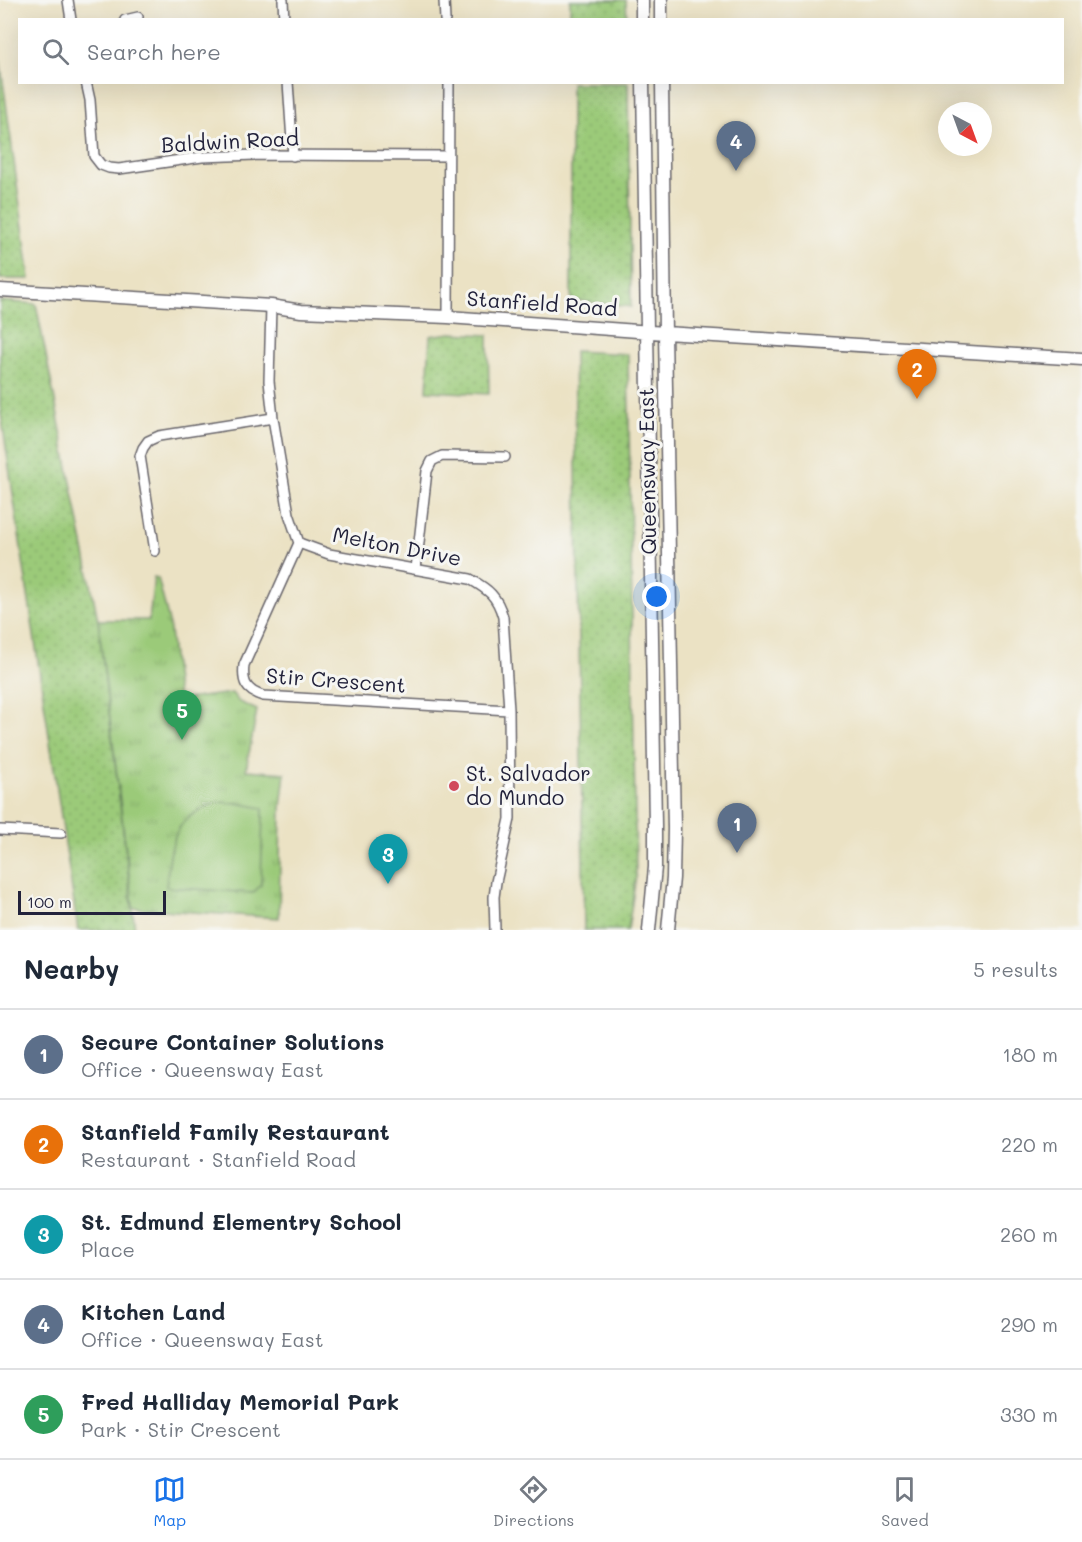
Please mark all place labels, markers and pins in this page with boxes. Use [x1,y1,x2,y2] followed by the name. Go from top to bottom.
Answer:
[716,122,756,171] pin: 4
[898,350,936,399] pin: 2
[162,690,201,740] pin: 5
[466,759,591,810] place label: St. Salvador do Mundo
[447,779,461,793] marker: St. Salvador do Mundo
[718,804,756,853] pin: 1
[368,834,408,884] pin: 3

